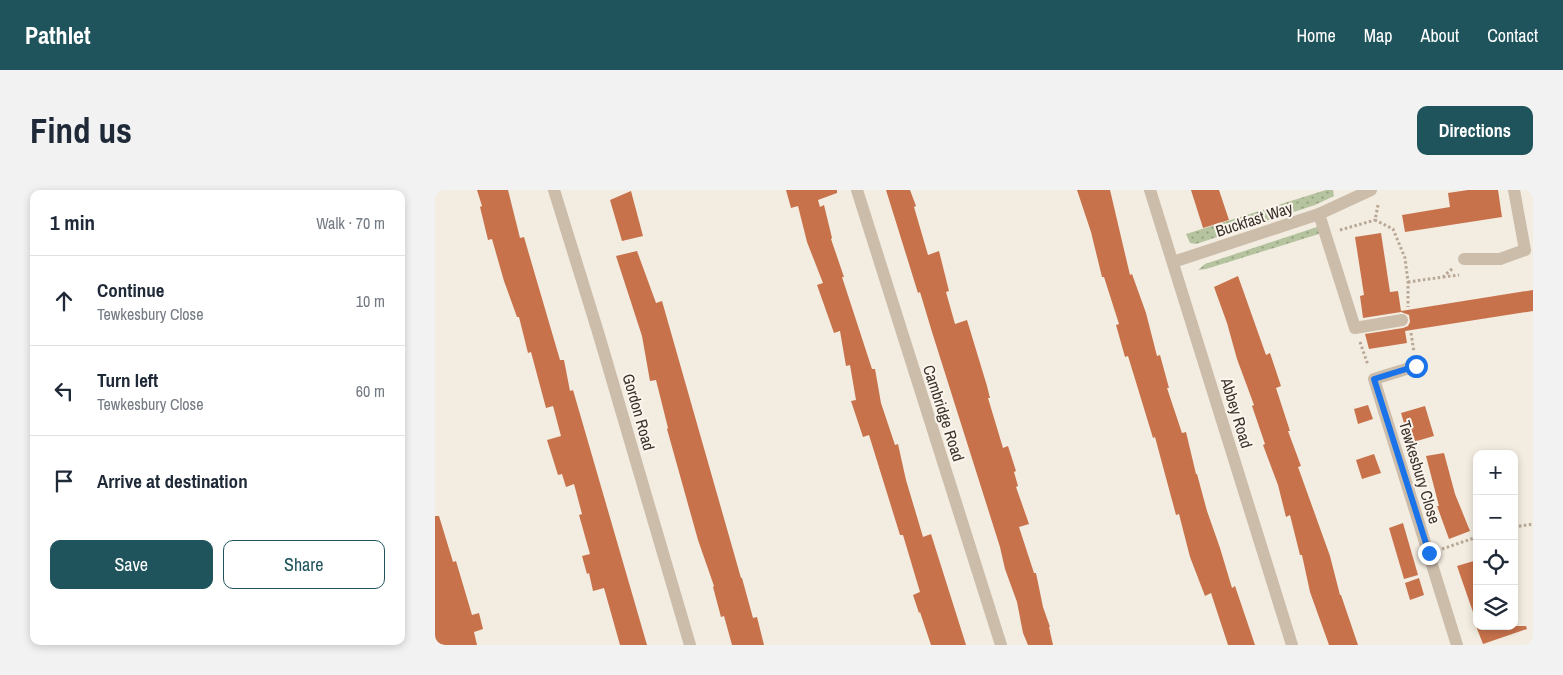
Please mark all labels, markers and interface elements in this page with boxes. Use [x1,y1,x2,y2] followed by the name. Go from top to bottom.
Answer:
[25,19,91,51] text: Pathlet
[1296,23,1336,48] text: Home
[1364,23,1393,48] text: Map
[1421,23,1459,48] text: About
[1487,23,1538,48] text: Contact
[1417,106,1533,155] button: Directions
[30,107,132,154] text: Find us
[1213,196,1296,242] street label: Buckfast Way
[50,208,95,237] text: 1 min
[316,212,385,234] text: Walk · 70 m
[97,277,165,303] text: Continue
[50,287,78,315] icon: ahead
[356,290,385,312] text: 10 m
[97,303,203,325] text: Tewkesbury Close
[1405,355,1428,378] route start
[918,362,970,464] street label: Cambridge Road
[97,367,158,393] text: Turn left
[618,371,660,453] street label: Gordon Road
[1216,374,1258,451] street label: Abbey Road
[50,377,78,405] icon: left
[356,380,385,402] text: 60 m
[97,393,203,415] text: Tewkesbury Close
[1394,418,1446,526] street label: Tewkesbury Close
[1473,450,1518,630] map controls
[1473,450,1518,495] button: +
[50,467,78,495] icon: arrive
[97,468,248,494] text: Arrive at destination
[1473,495,1518,540] button: −
[50,540,213,589] button: Save
[223,540,385,589] button: Share
[1473,540,1518,585] button: locate
[1418,542,1441,565] route end
[1473,585,1518,630] button: layers

